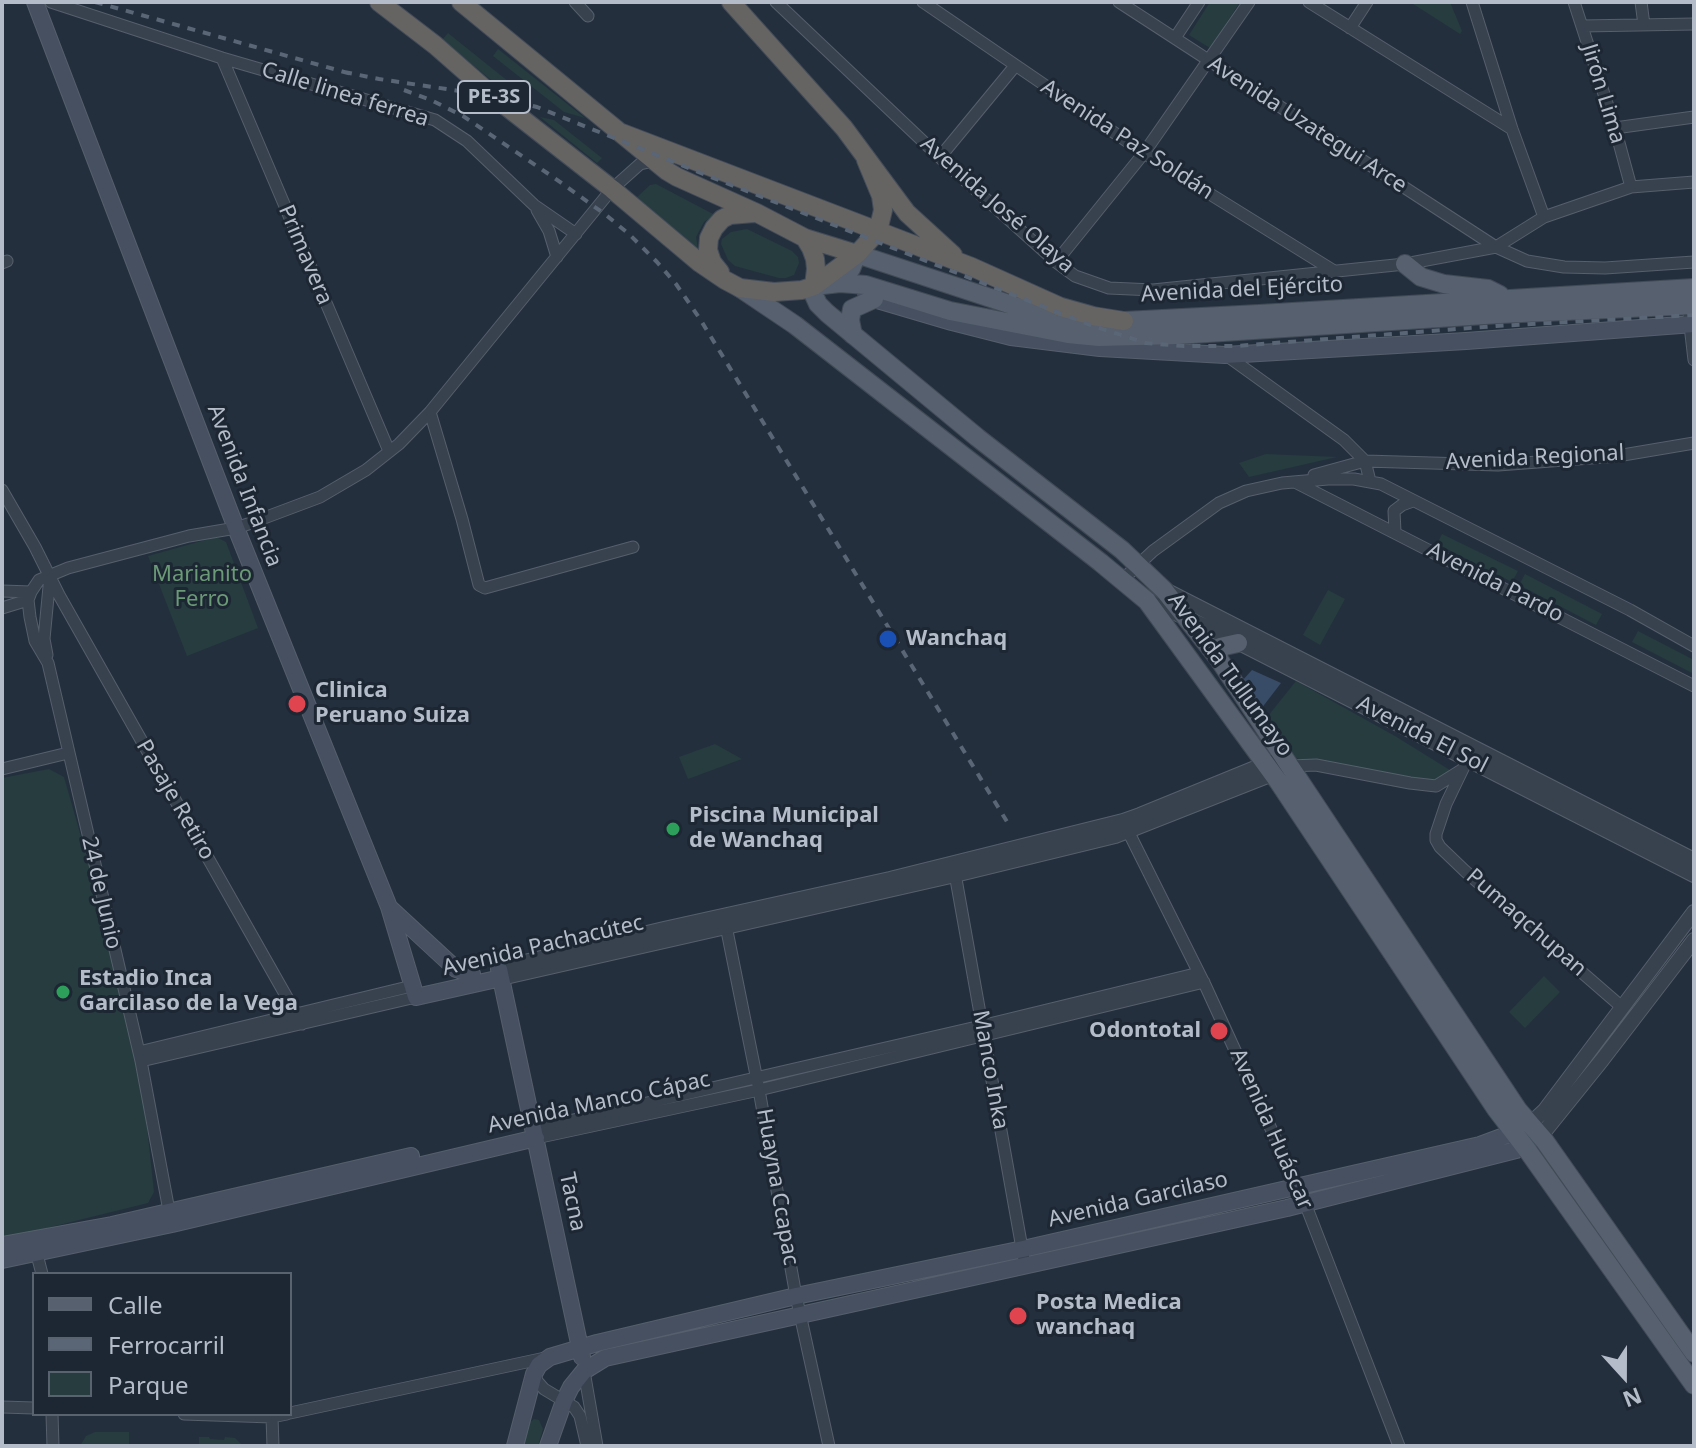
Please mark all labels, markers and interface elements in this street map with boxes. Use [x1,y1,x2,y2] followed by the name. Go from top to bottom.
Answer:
[1575,41,1631,147] street label: Jirón Lima
[1203,51,1411,199] street label: Avenida Uzategui Arce
[258,57,432,133] street label: Calle linea ferrea
[1036,74,1218,206] street label: Avenida Paz Soldán
[458,81,530,113] road number: PE-3S
[915,131,1079,279] street label: Avenida José Olaya
[272,201,338,309] street label: Primavera
[1140,272,1344,308] street label: Avenida del Ejército
[201,401,287,571] street label: Avenida Infancia
[1445,440,1625,476] street label: Avenida Regional
[1422,537,1568,629] street label: Avenida Pardo
[152,562,252,614] park label: Marianito Ferro
[1162,588,1298,762] street label: Avenida Tullumayo
[906,626,1007,652] place label: Wanchaq
[877,628,899,650] marker: Wanchaq
[315,678,470,730] place label: Clinica Peruano Suiza
[1352,691,1492,779] street label: Avenida El Sol
[286,693,308,715] marker: Clinica Peruano Suiza
[130,735,220,865] street label: Pasaje Retiro
[689,803,879,854] place label: Piscina Municipal de Wanchaq
[664,820,682,838] marker: Piscina Municipal de Wanchaq
[75,834,127,952] street label: 24 de Junio
[1461,864,1591,982] street label: Pumaqchupan
[440,910,646,982] street label: Avenida Pachacútec
[79,966,298,1018] place label: Estadio Inca Garcilaso de la Vega
[54,983,72,1001] marker: Estadio Inca Garcilaso de la Vega
[967,1008,1013,1132] street label: Manco Inka
[1089,1018,1201,1044] place label: Odontotal
[1208,1020,1230,1042] marker: Odontotal
[1224,1044,1318,1214] street label: Avenida Huáscar
[485,1067,713,1139] street label: Avenida Manco Cápac
[750,1107,804,1267] street label: Huayna Ccapac
[1046,1166,1230,1234] street label: Avenida Garcilaso
[553,1170,591,1234] street label: Tacna
[32,1272,292,1416] legend
[108,1288,163,1321] text: Calle
[1036,1290,1182,1342] place label: Posta Medica wanchaq
[1007,1305,1029,1327] marker: Posta Medica wanchaq
[108,1328,225,1361] text: Ferrocarril
[1584,1336,1664,1416] north arrow
[108,1368,189,1401] text: Parque
[1619,1381,1646,1416] text: N

